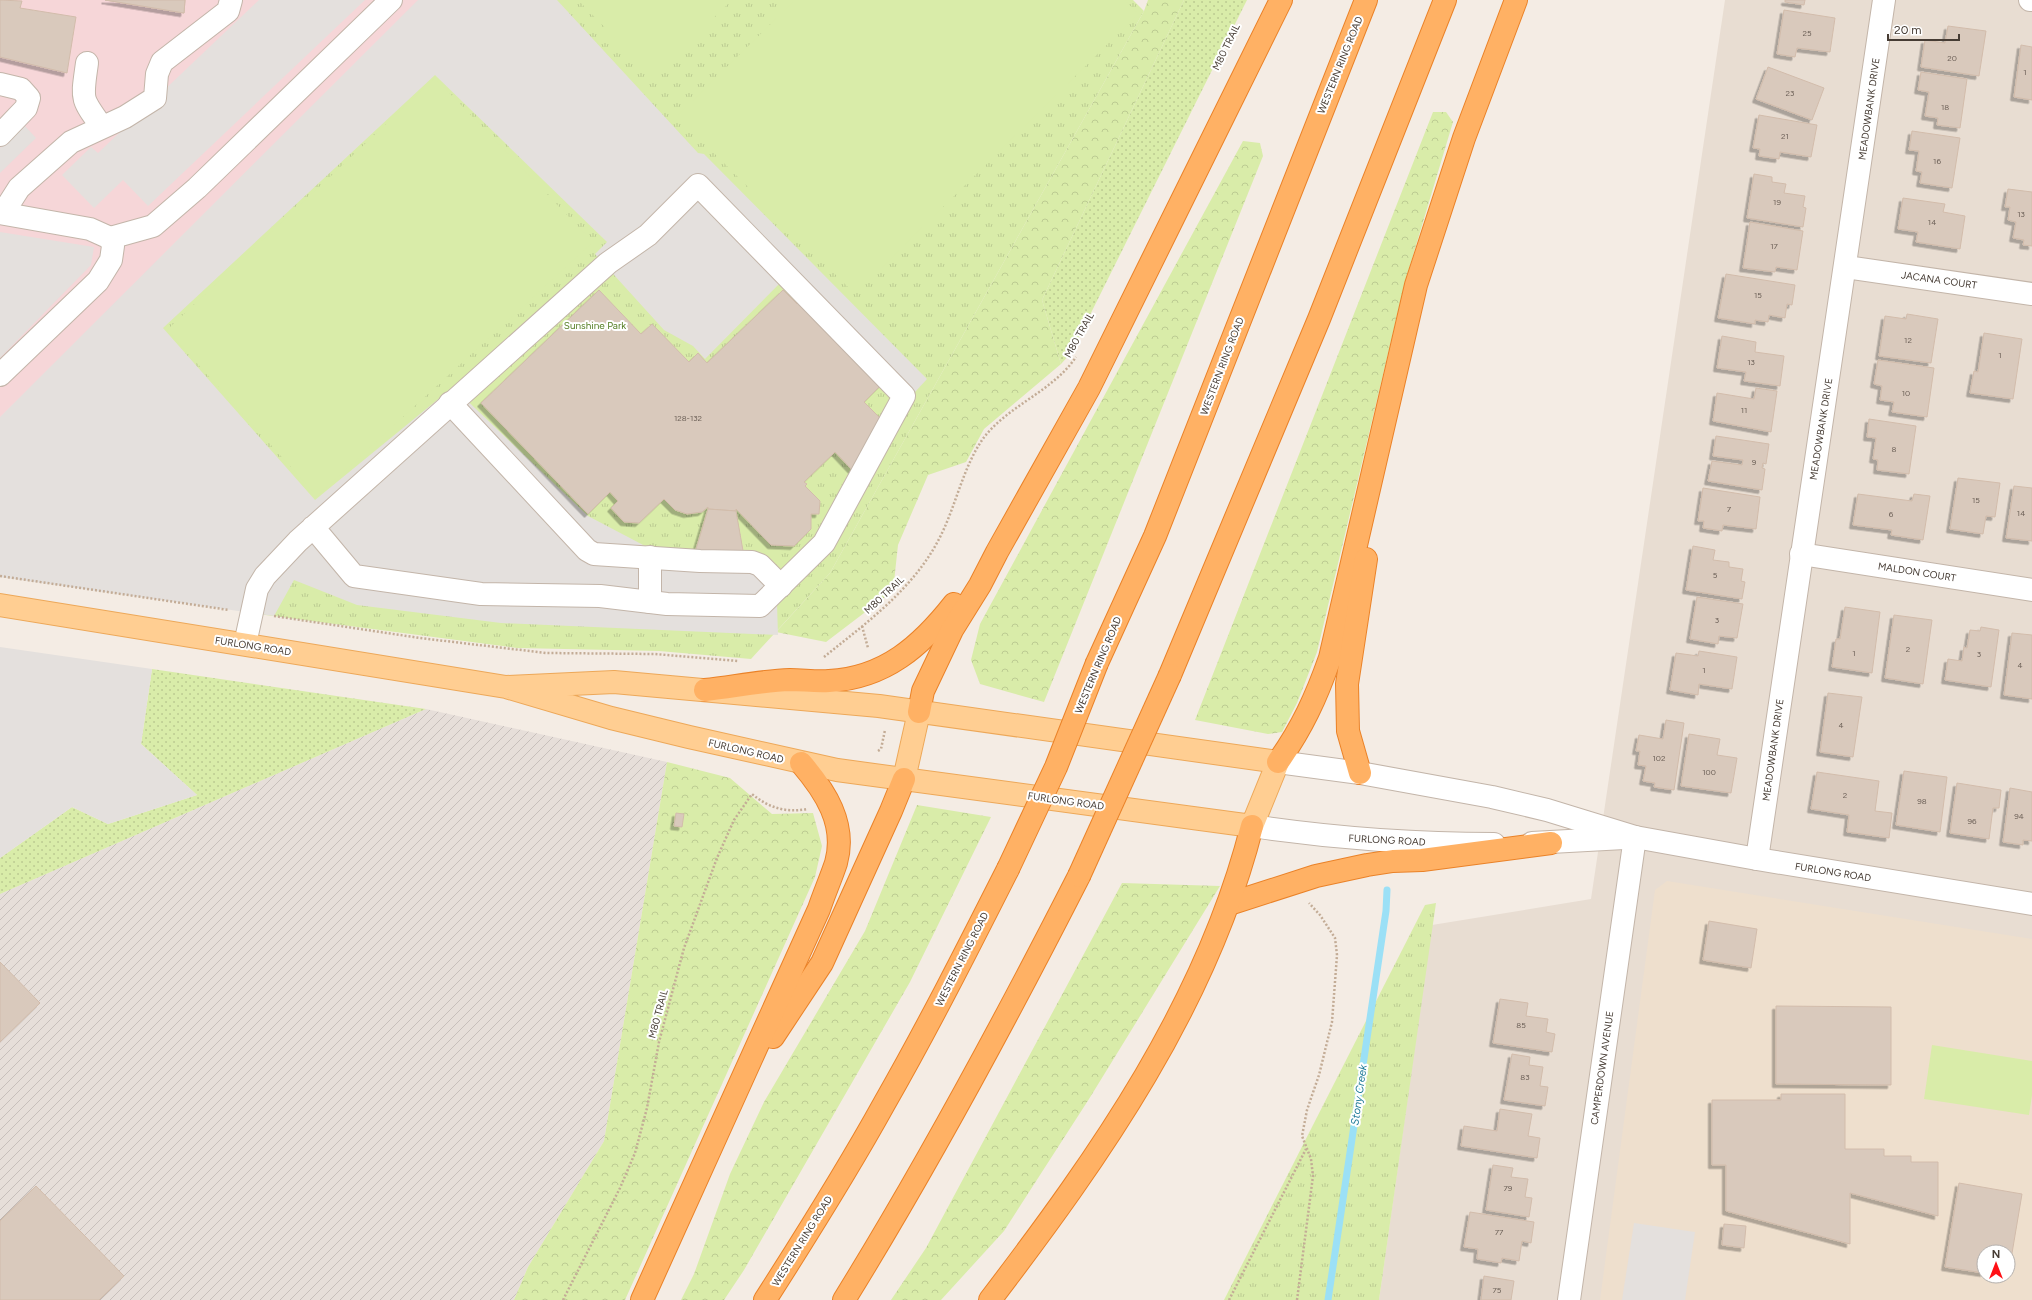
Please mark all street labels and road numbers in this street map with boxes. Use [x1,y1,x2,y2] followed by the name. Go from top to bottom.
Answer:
[1314,14,1366,116] street label: WESTERN RING ROAD
[1209,21,1243,72] street label: M80 TRAIL
[1855,57,1883,161] street label: MEADOWBANK DRIVE
[1900,268,1978,292] street label: JACANA COURT
[1061,309,1097,360] street label: M80 TRAIL
[1197,315,1247,417] street label: WESTERN RING ROAD
[1807,377,1836,481] street label: MEADOWBANK DRIVE
[1877,559,1958,585] street label: MALDON COURT
[861,573,907,617] street label: M80 TRAIL
[1072,614,1124,715] street label: WESTERN RING ROAD
[214,634,292,658] street label: FURLONG ROAD
[1759,698,1787,802] street label: MEADOWBANK DRIVE
[707,736,785,766] street label: FURLONG ROAD
[1027,789,1105,813] street label: FURLONG ROAD
[1348,831,1426,849] street label: FURLONG ROAD
[1794,860,1872,884] street label: FURLONG ROAD
[933,910,991,1008] street label: WESTERN RING ROAD
[645,987,671,1040] street label: M80 TRAIL
[1588,1010,1616,1126] street label: CAMPERDOWN AVENUE
[769,1193,835,1289] street label: WESTERN RING ROAD

